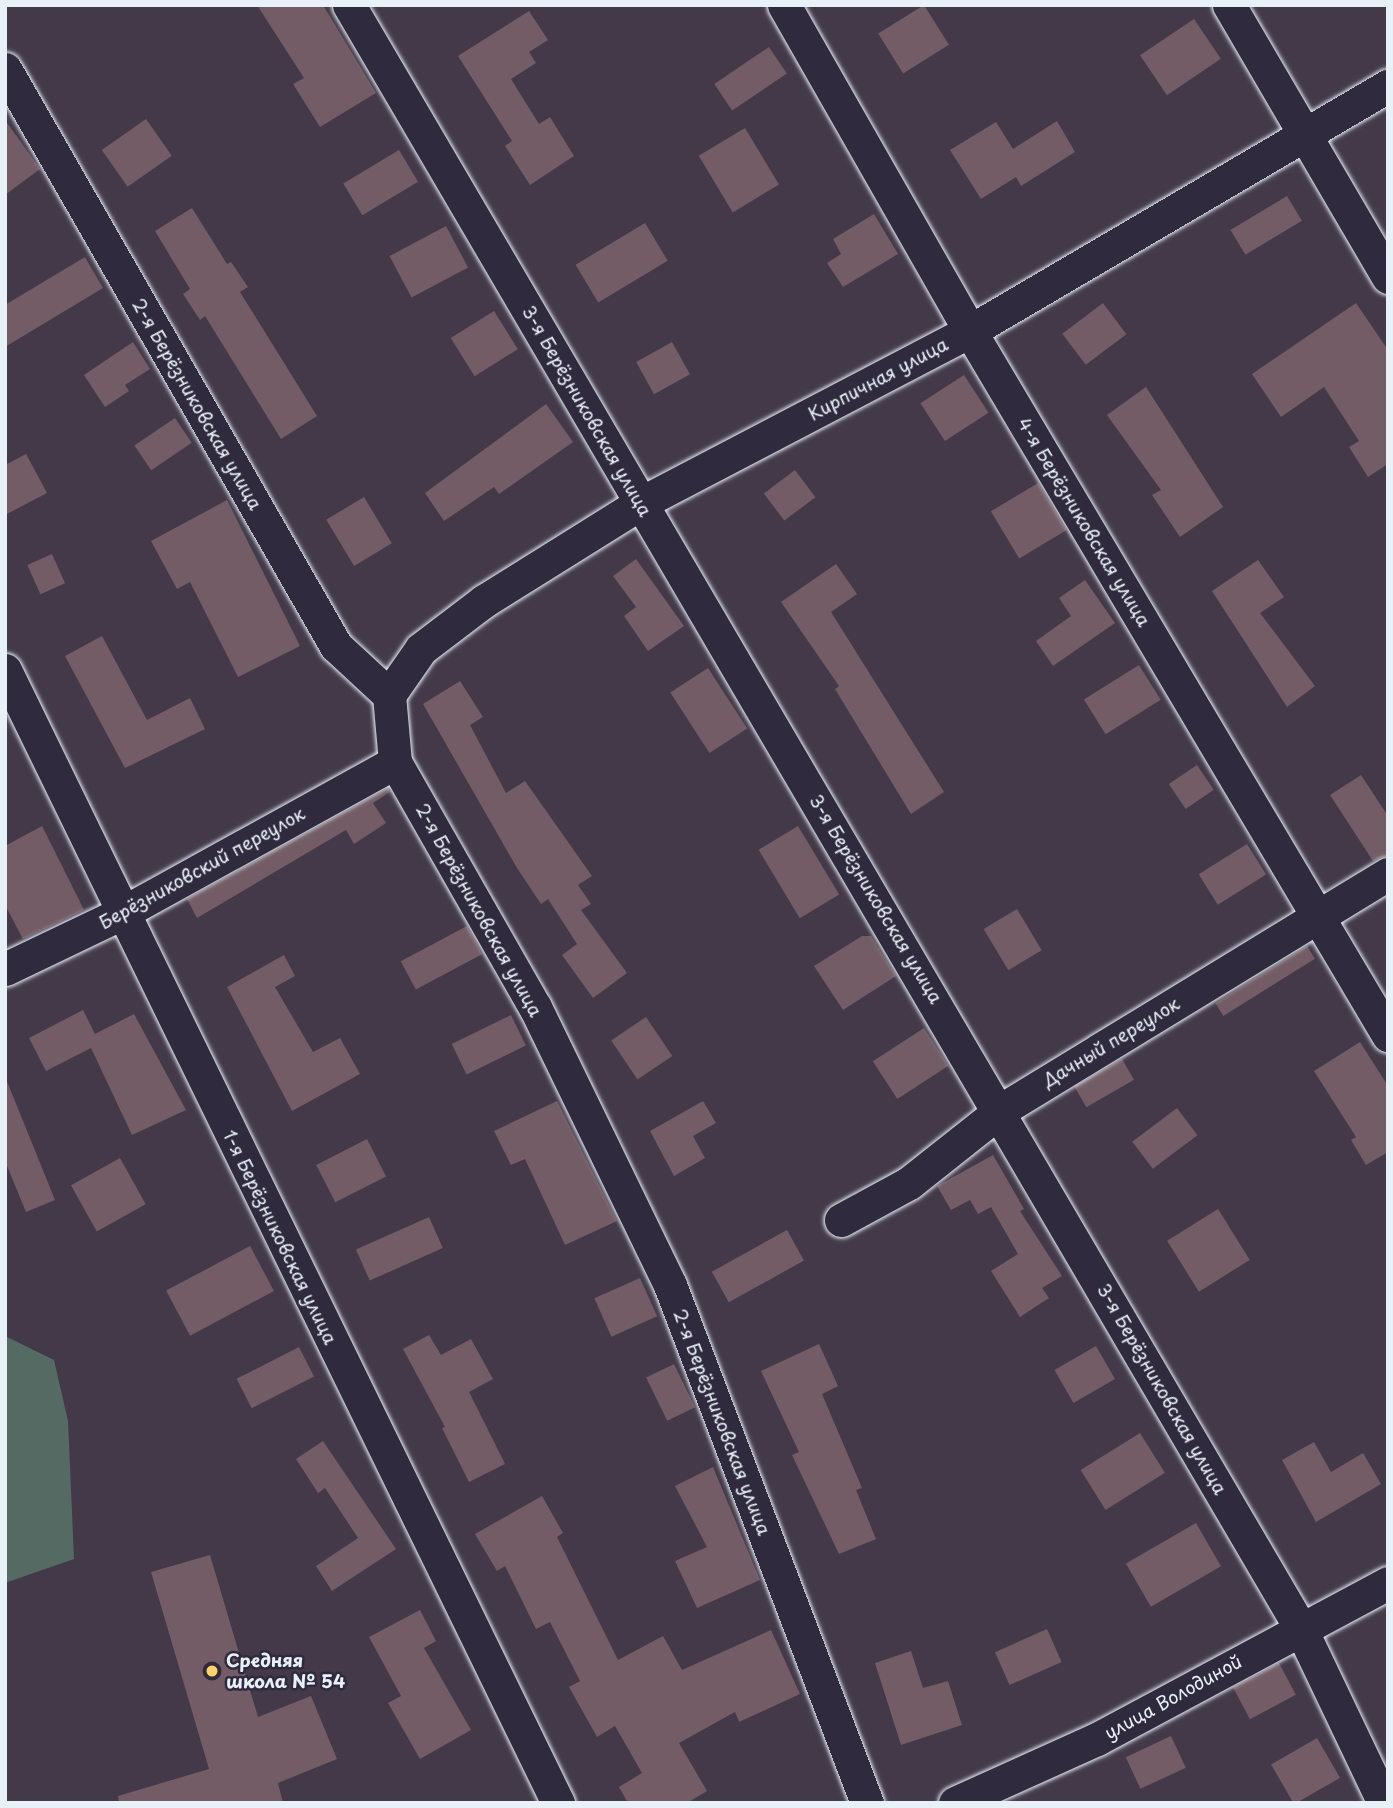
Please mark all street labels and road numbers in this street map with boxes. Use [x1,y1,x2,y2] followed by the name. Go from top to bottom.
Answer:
[127,294,267,514] street label: 2-я Берёзниковская улица
[517,301,657,521] street label: 3-я Берёзниковская улица
[804,333,952,425] street label: Кирпичная улица
[1013,413,1155,631] street label: 4-я Берёзниковская улица
[805,790,947,1008] street label: 3-я Берёзниковская улица
[411,799,547,1021] street label: 2-я Берёзниковская улица
[96,802,308,934] street label: Берёзниковский переулок
[1039,993,1183,1091] street label: Дачный переулок
[218,1126,342,1348] street label: 1-я Берёзниковская улица
[1092,1279,1232,1499] street label: 3-я Берёзниковская улица
[669,1305,775,1539] street label: 2-я Берёзниковская улица
[1100,1650,1246,1744] street label: улица Володиной

